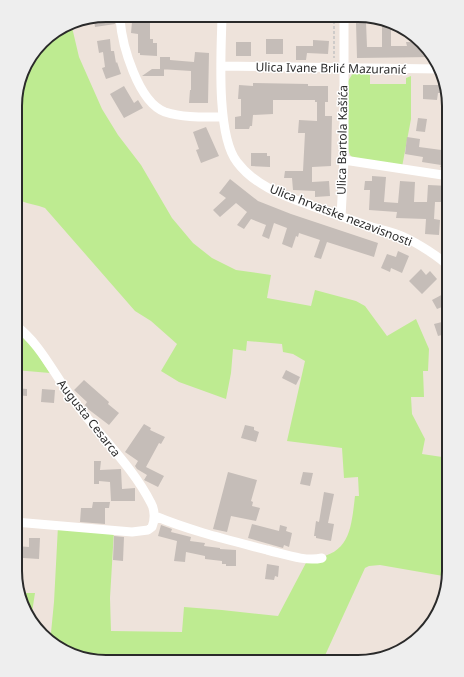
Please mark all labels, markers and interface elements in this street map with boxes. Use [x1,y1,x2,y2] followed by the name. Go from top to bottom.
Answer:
[255,58,407,78] street label: Ulica Ivane Brlić Mazuranić
[333,85,351,195] street label: Ulica Bartola Kašića
[267,180,415,250] street label: Ulica hrvatske nezavisnosti
[53,376,125,460] street label: Augusta Cesarca

